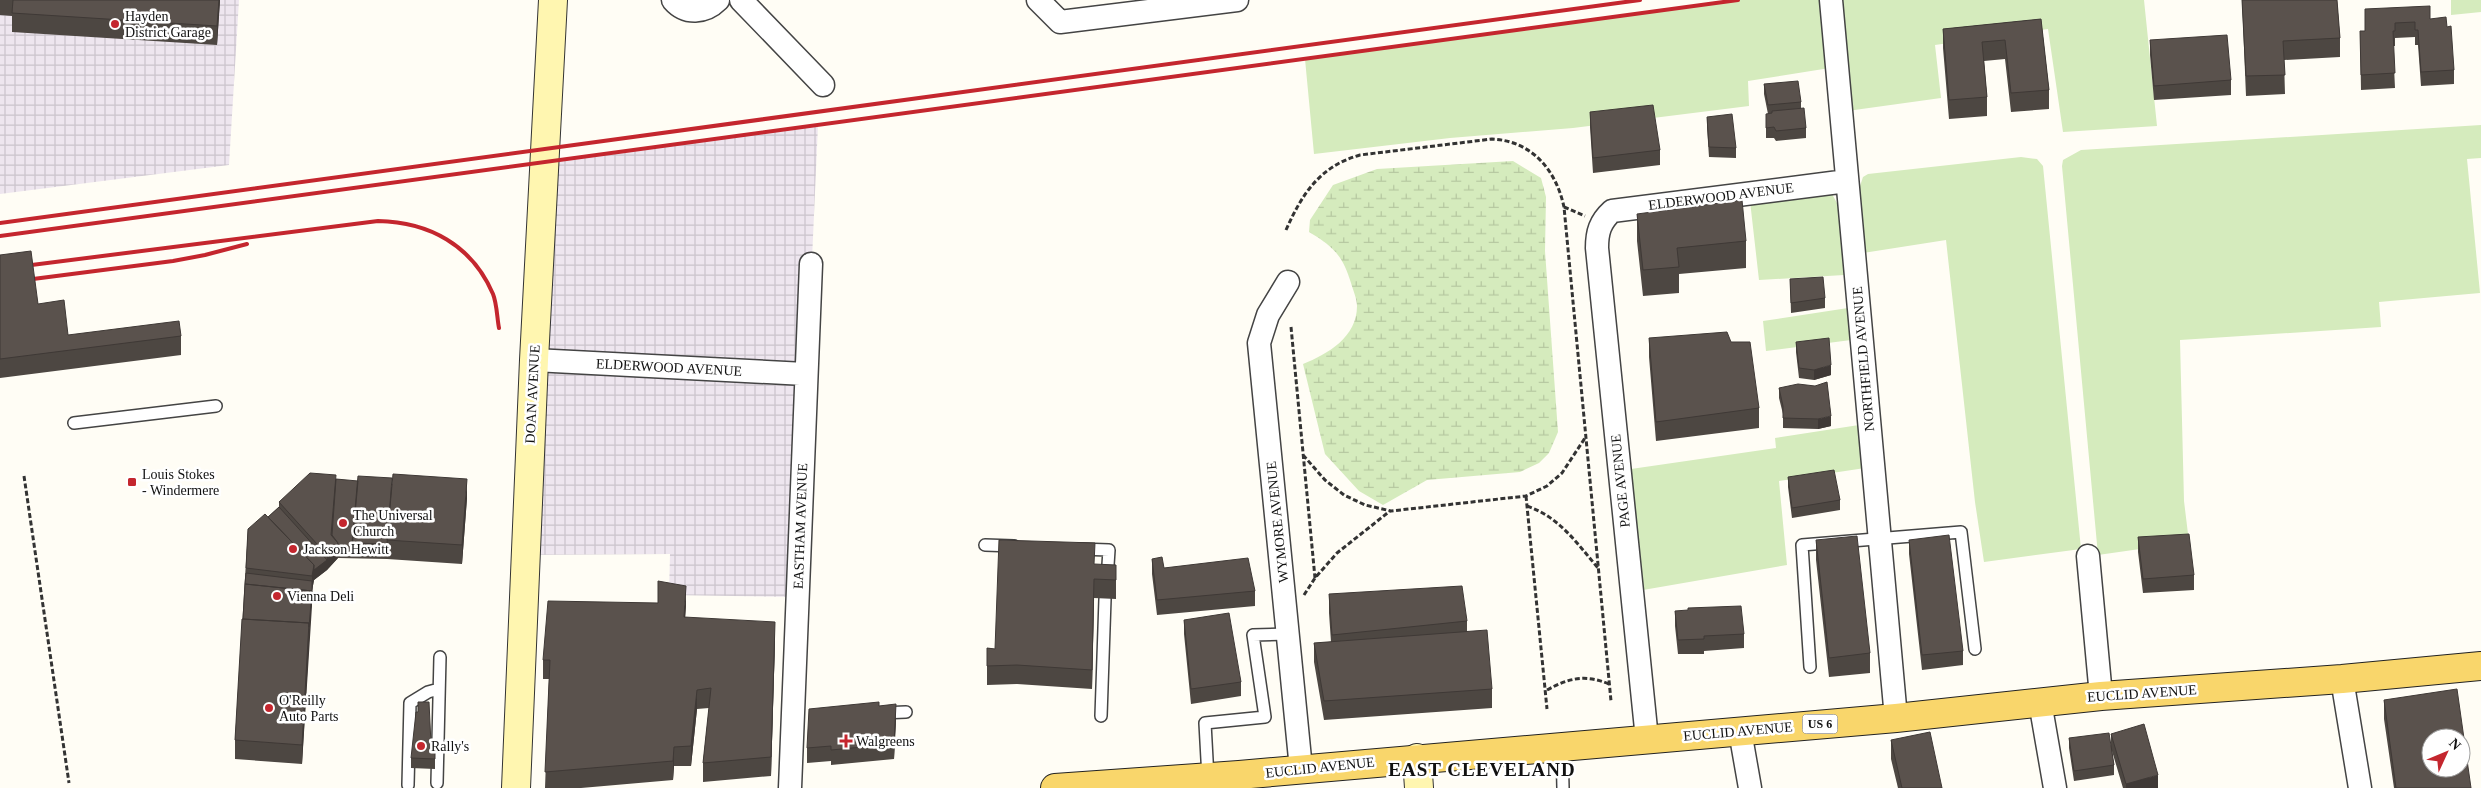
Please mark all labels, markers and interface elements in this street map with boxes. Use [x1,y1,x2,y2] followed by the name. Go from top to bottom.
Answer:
[125,9,211,40] place label: Hayden District Garage
[109,18,121,30] marker: Hayden District Garage
[1648,180,1795,213] street label: ELDERWOOD AVENUE
[1850,286,1877,432] street label: NORTHFIELD AVENUE
[522,344,543,444] street label: DOAN AVENUE
[596,356,742,379] street label: ELDERWOOD AVENUE
[1608,434,1633,528] street label: PAGE AVENUE
[1264,460,1291,584] street label: WYMORE AVENUE
[791,463,810,589] street label: EASTHAM AVENUE
[142,467,219,498] place label: Louis Stokes - Windermere
[126,476,138,488] marker: Louis Stokes - Windermere
[353,508,433,539] place label: The Universal Church
[337,517,349,529] marker: The Universal Church
[303,542,389,557] place label: Jackson Hewitt
[287,543,299,555] marker: Jackson Hewitt
[287,589,354,604] place label: Vienna Deli
[271,590,283,602] marker: Vienna Deli
[2087,682,2197,705] street label: EUCLID AVENUE
[279,693,339,724] place label: O'Reilly Auto Parts
[263,702,275,714] marker: O'Reilly Auto Parts
[1802,714,1838,734] road number: US 6
[1683,719,1793,744] street label: EUCLID AVENUE
[2421,728,2471,778] north arrow
[856,734,915,749] place label: Walgreens
[840,735,852,747] marker: Walgreens
[2446,735,2464,753] text: N
[431,739,469,754] place label: Rally's
[415,740,427,752] marker: Rally's
[1265,754,1375,781] street label: EUCLID AVENUE
[1388,759,1576,780] district label: EAST CLEVELAND

